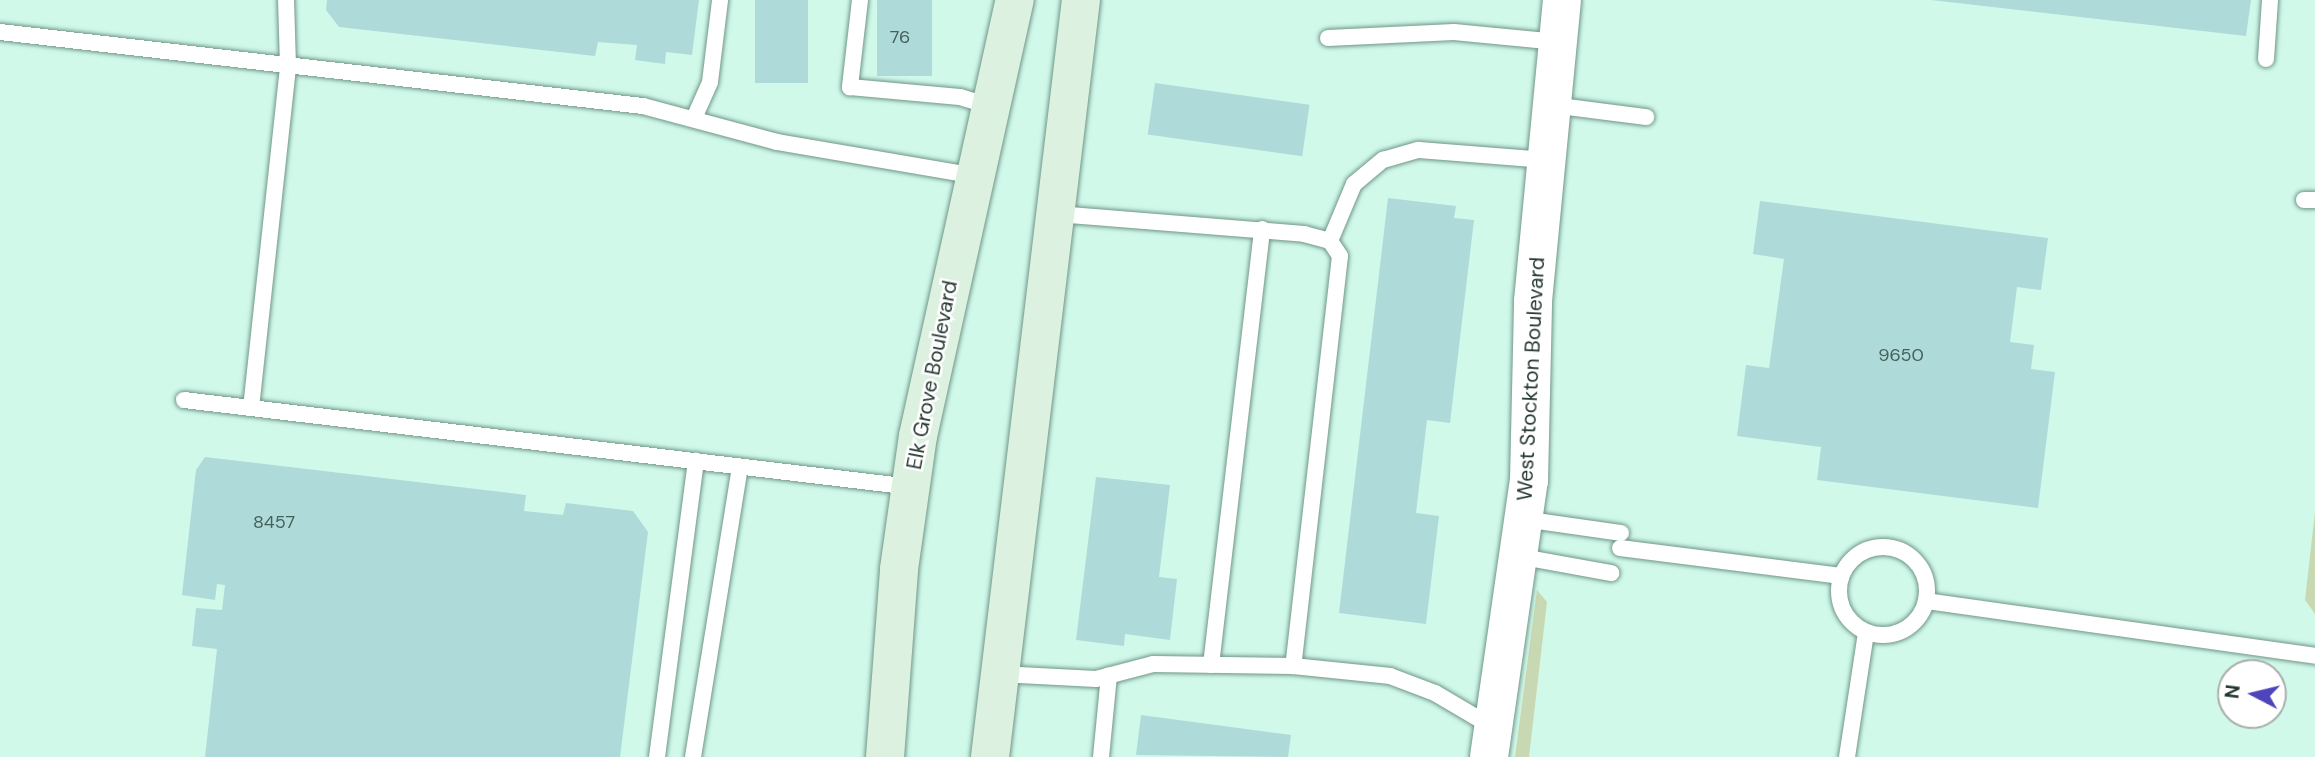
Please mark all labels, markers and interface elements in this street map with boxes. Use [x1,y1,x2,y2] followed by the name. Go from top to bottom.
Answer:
[890,26,910,48] house number: 76
[1512,256,1550,502] street label: West Stockton Boulevard
[901,278,963,472] street label: Elk Grove Boulevard
[1878,344,1924,366] house number: 9650
[253,511,295,533] house number: 8457
[2217,659,2287,729] north arrow
[2219,683,2246,700] text: N

